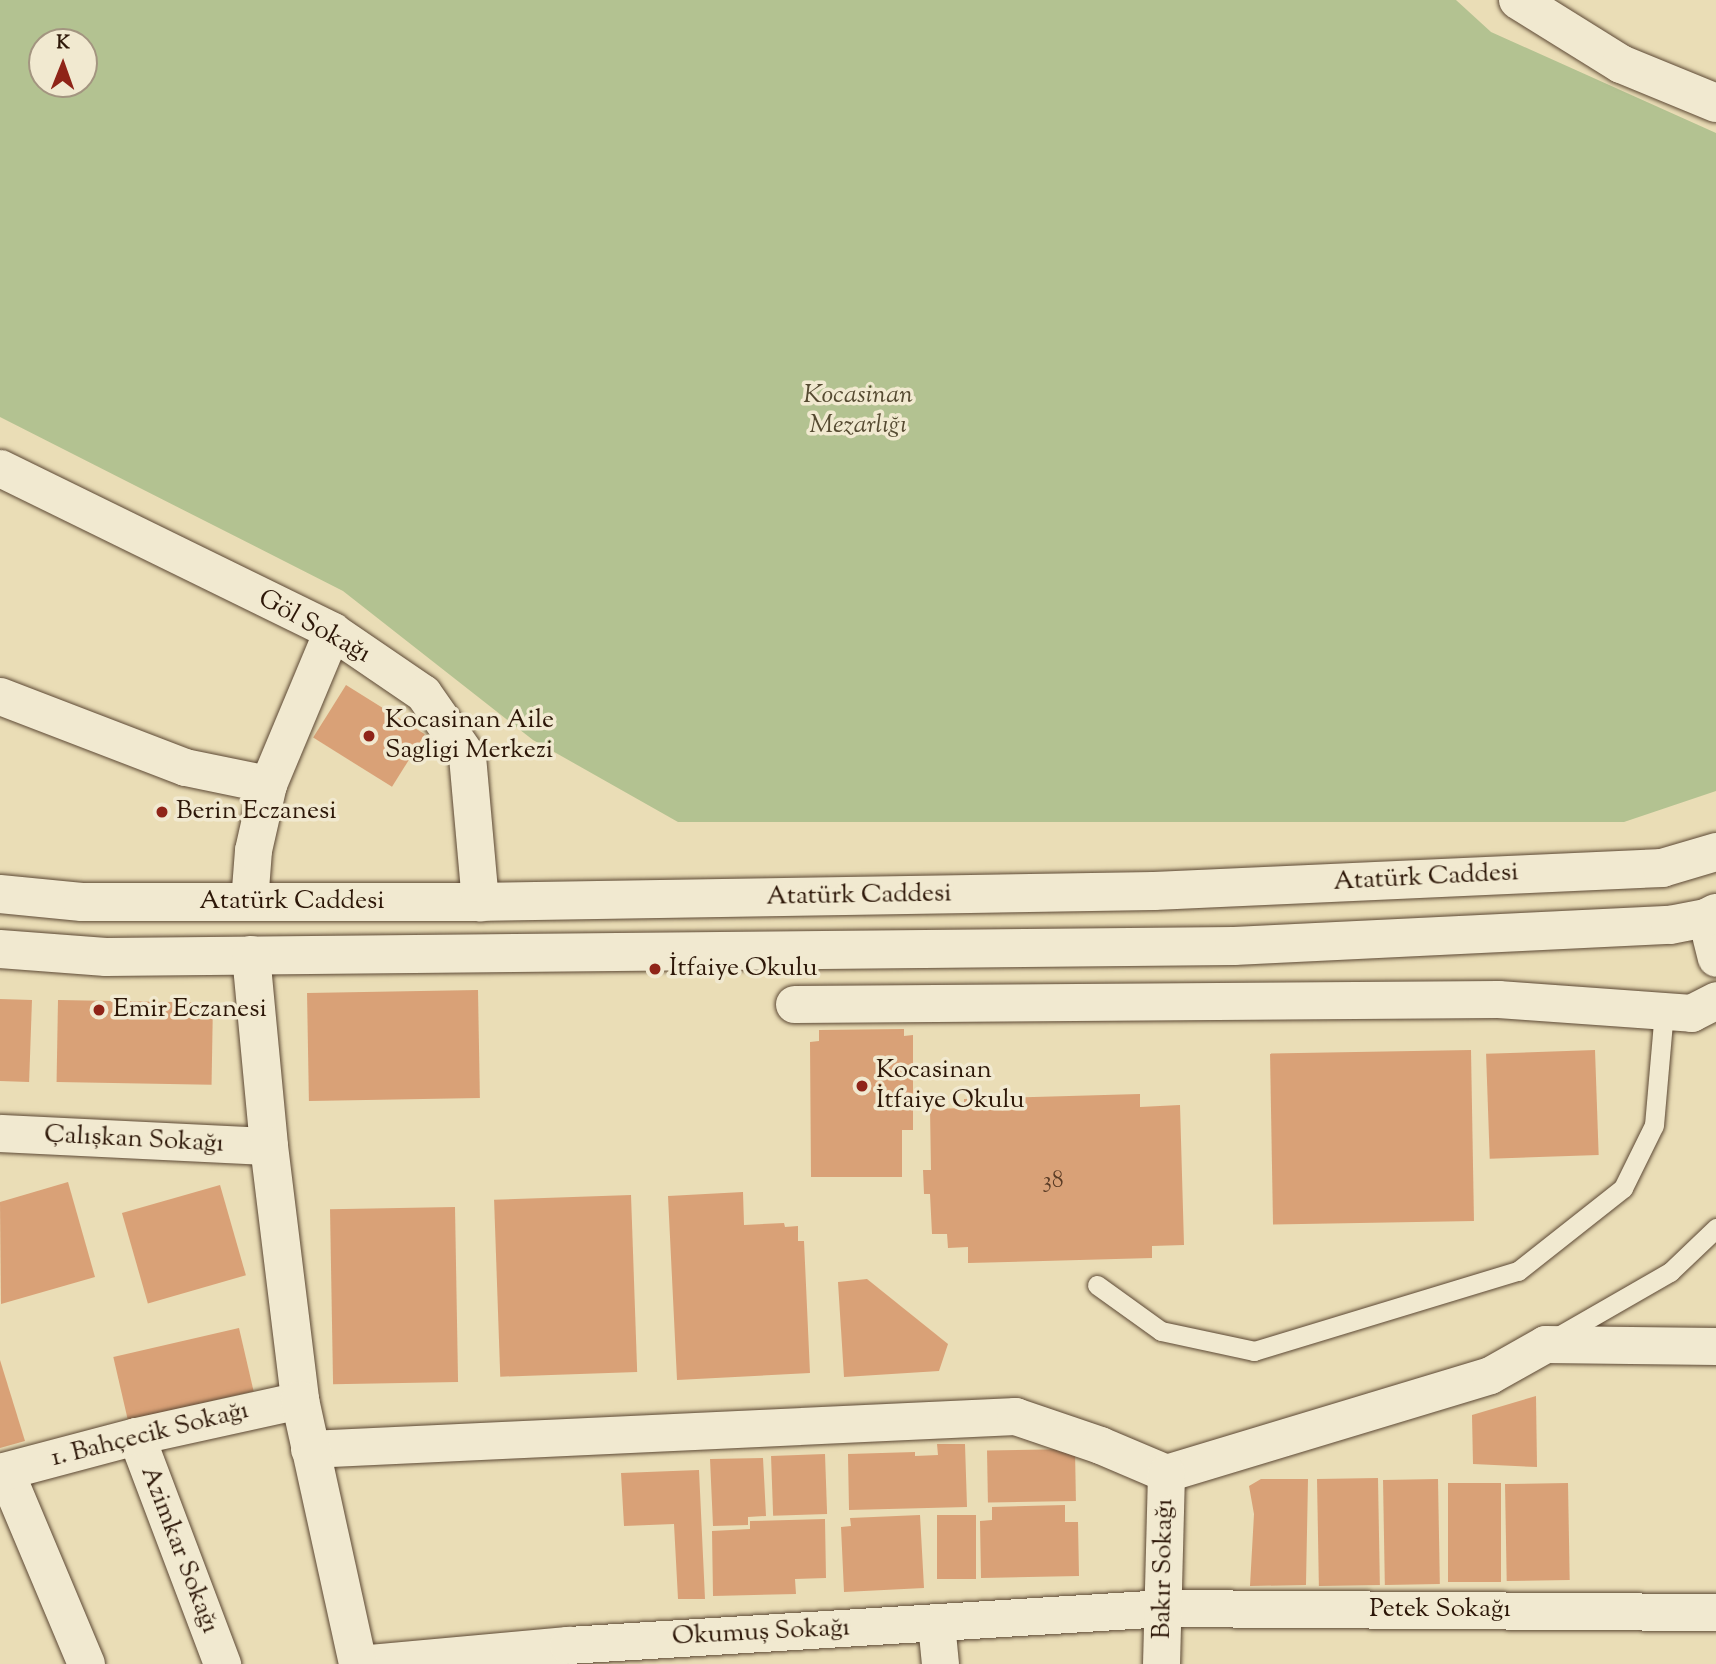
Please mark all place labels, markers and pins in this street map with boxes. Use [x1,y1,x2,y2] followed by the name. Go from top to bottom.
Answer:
[385,705,554,766] place label: Kocasinan Aile Sagligi Merkezi
[359,726,379,746] marker: Kocasinan Aile Sagligi Merkezi
[176,796,337,828] place label: Berin Eczanesi
[154,804,170,820] marker: Berin Eczanesi
[669,953,818,985] place label: İtfaiye Okulu
[647,961,663,977] marker: İtfaiye Okulu
[113,994,267,1026] place label: Emir Eczanesi
[91,1002,107,1018] marker: Emir Eczanesi
[876,1055,1025,1116] place label: Kocasinan İtfaiye Okulu
[854,1078,870,1094] marker: Kocasinan İtfaiye Okulu

